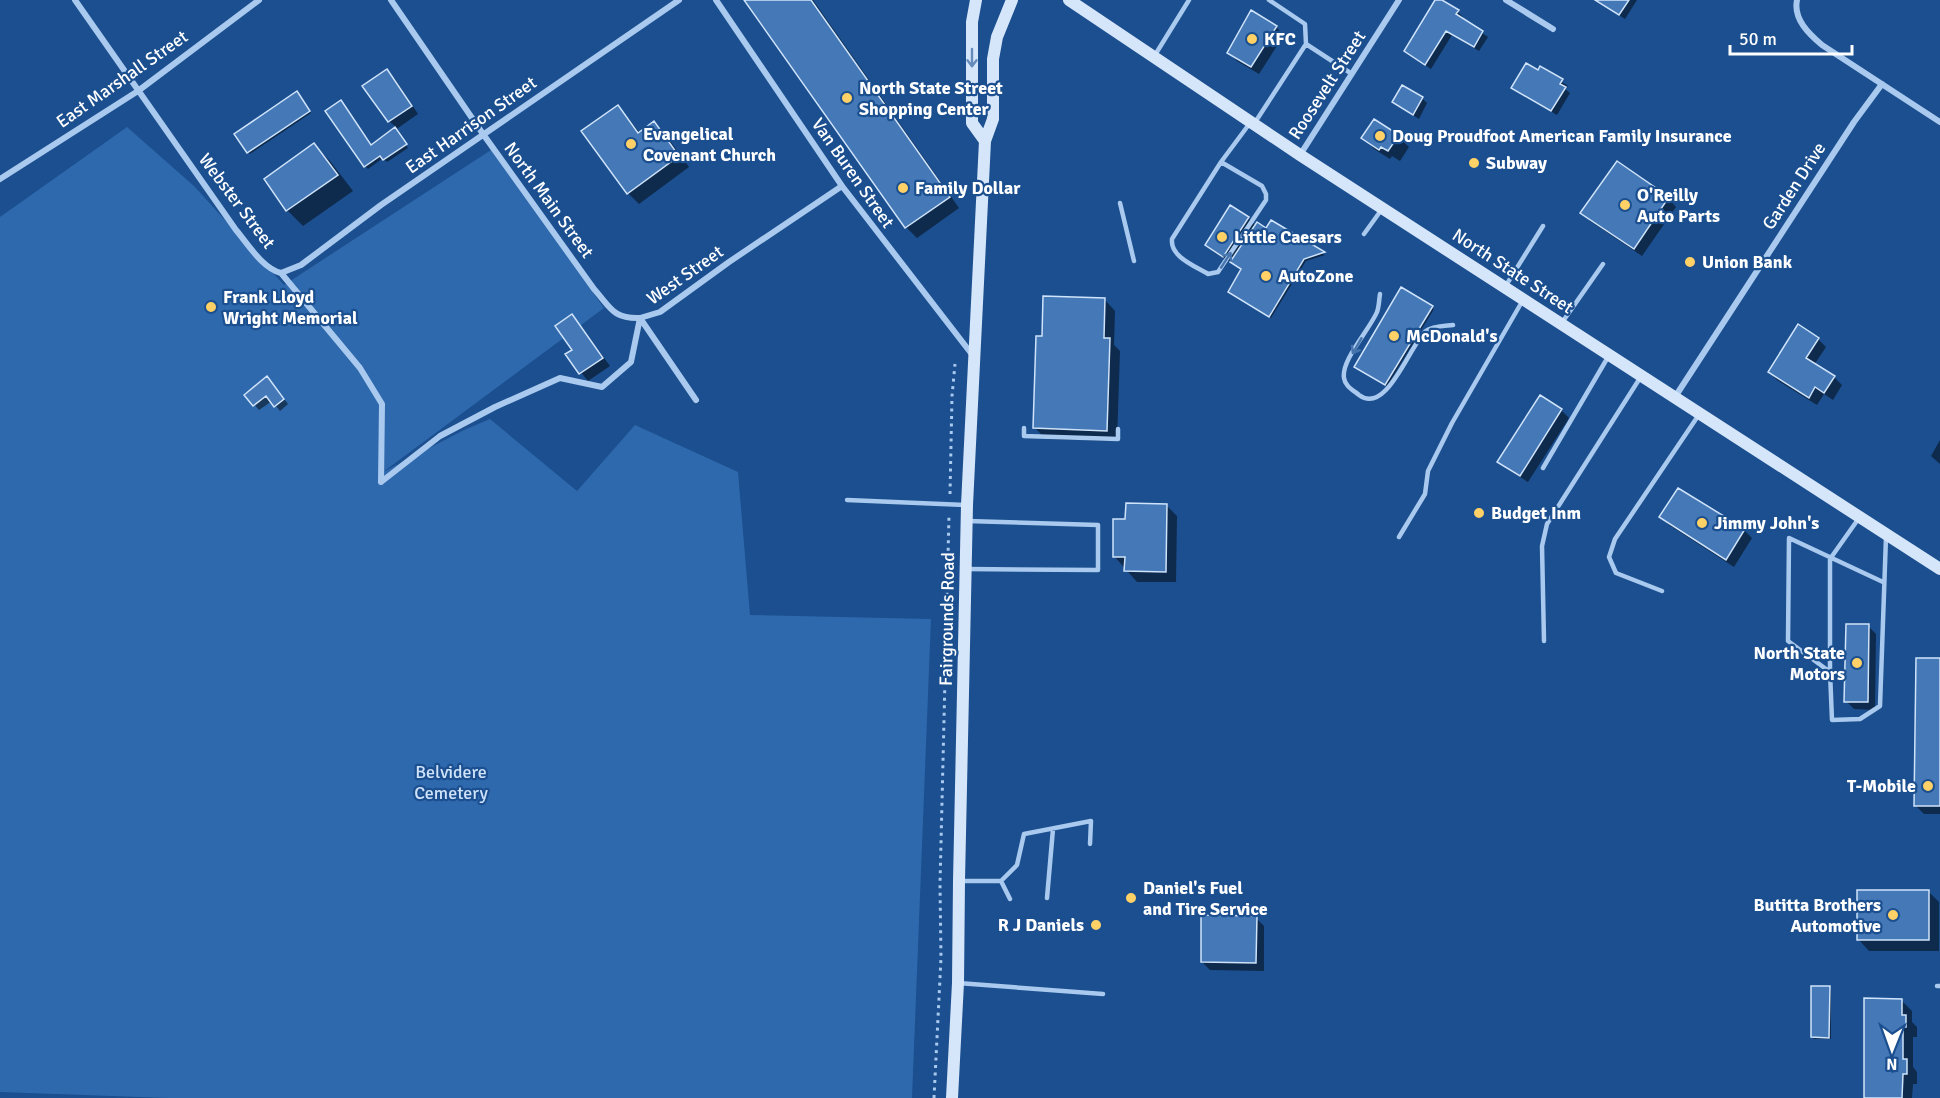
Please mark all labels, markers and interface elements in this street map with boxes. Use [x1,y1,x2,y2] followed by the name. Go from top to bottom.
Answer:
[1730,18,1852,56] scale bar
[52,25,192,133] street label: East Marshall Street
[1284,27,1370,143] street label: Roosevelt Street
[1264,28,1296,50] place label: KFC
[1739,28,1777,50] text: 50 m
[1245,32,1259,46] marker: KFC
[966,48,978,68] one-way arrow
[401,72,541,178] street label: East Harrison Street
[859,77,1003,120] place label: North State Street Shopping Center
[840,91,854,105] marker: North State Street Shopping Center
[807,114,899,232] street label: Van Buren Street
[643,123,776,166] place label: Evangelical Covenant Church
[1392,125,1732,147] place label: Doug Proudfoot American Family Insurance
[1373,129,1387,143] marker: Doug Proudfoot American Family Insurance
[624,137,638,151] marker: Evangelical Covenant Church
[500,138,598,262] street label: North Main Street
[1758,138,1830,234] street label: Garden Drive
[194,149,280,253] street label: Webster Street
[1486,152,1547,174] place label: Subway
[1467,156,1481,170] marker: Subway
[915,177,1021,199] place label: Family Dollar
[896,181,910,195] marker: Family Dollar
[1637,184,1720,227] place label: O'Reilly Auto Parts
[1618,198,1632,212] marker: O'Reilly Auto Parts
[1448,224,1578,318] street label: North State Street
[1234,226,1342,248] place label: Little Caesars
[1215,230,1229,244] marker: Little Caesars
[642,241,728,309] street label: West Street
[1702,251,1793,273] place label: Union Bank
[1221,252,1233,269] one-way arrow
[1683,255,1697,269] marker: Union Bank
[1278,265,1354,287] place label: AutoZone
[1259,269,1273,283] marker: AutoZone
[223,286,358,329] place label: Frank Lloyd Wright Memorial
[204,300,218,314] marker: Frank Lloyd Wright Memorial
[1406,325,1497,347] place label: McDonald's
[1387,329,1401,343] marker: McDonald's
[1351,337,1363,354] one-way arrow
[1491,502,1581,524] place label: Budget Inm
[1472,506,1486,520] marker: Budget Inm
[1714,512,1819,534] place label: Jimmy John's
[1695,516,1709,530] marker: Jimmy John's
[935,552,959,686] street label: Fairgrounds Road
[1753,642,1845,685] place label: North State Motors
[1850,656,1864,670] marker: North State Motors
[414,761,488,804] park label: Belvidere Cemetery
[1847,775,1916,797] place label: T-Mobile
[1921,779,1935,793] marker: T-Mobile
[1143,877,1268,920] place label: Daniel's Fuel and Tire Service
[1124,891,1138,905] marker: Daniel's Fuel and Tire Service
[1754,894,1881,937] place label: Butitta Brothers Automotive
[1886,908,1900,922] marker: Butitta Brothers Automotive
[998,914,1084,936] place label: R J Daniels
[1089,918,1103,932] marker: R J Daniels
[1862,1020,1922,1080] north arrow
[1886,1054,1897,1074] text: N

